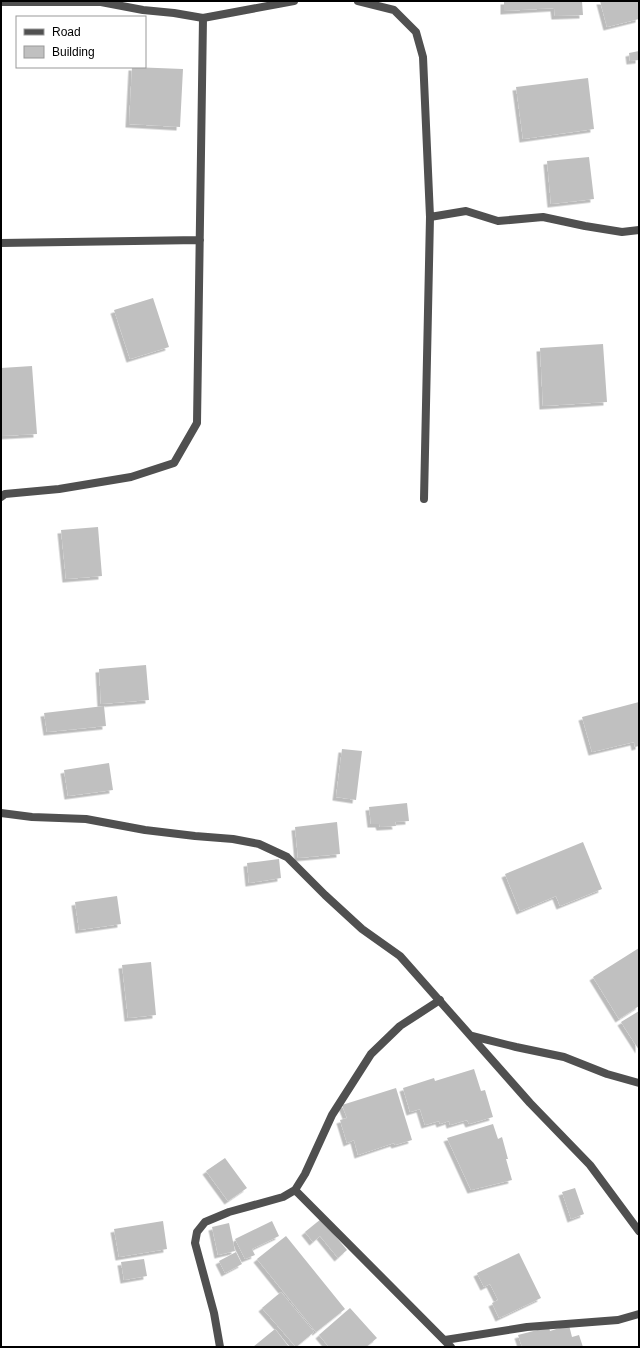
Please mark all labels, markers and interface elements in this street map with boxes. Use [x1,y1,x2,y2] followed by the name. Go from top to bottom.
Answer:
[16,16,146,68] legend
[52,25,81,39] text: Road
[52,45,95,59] text: Building

